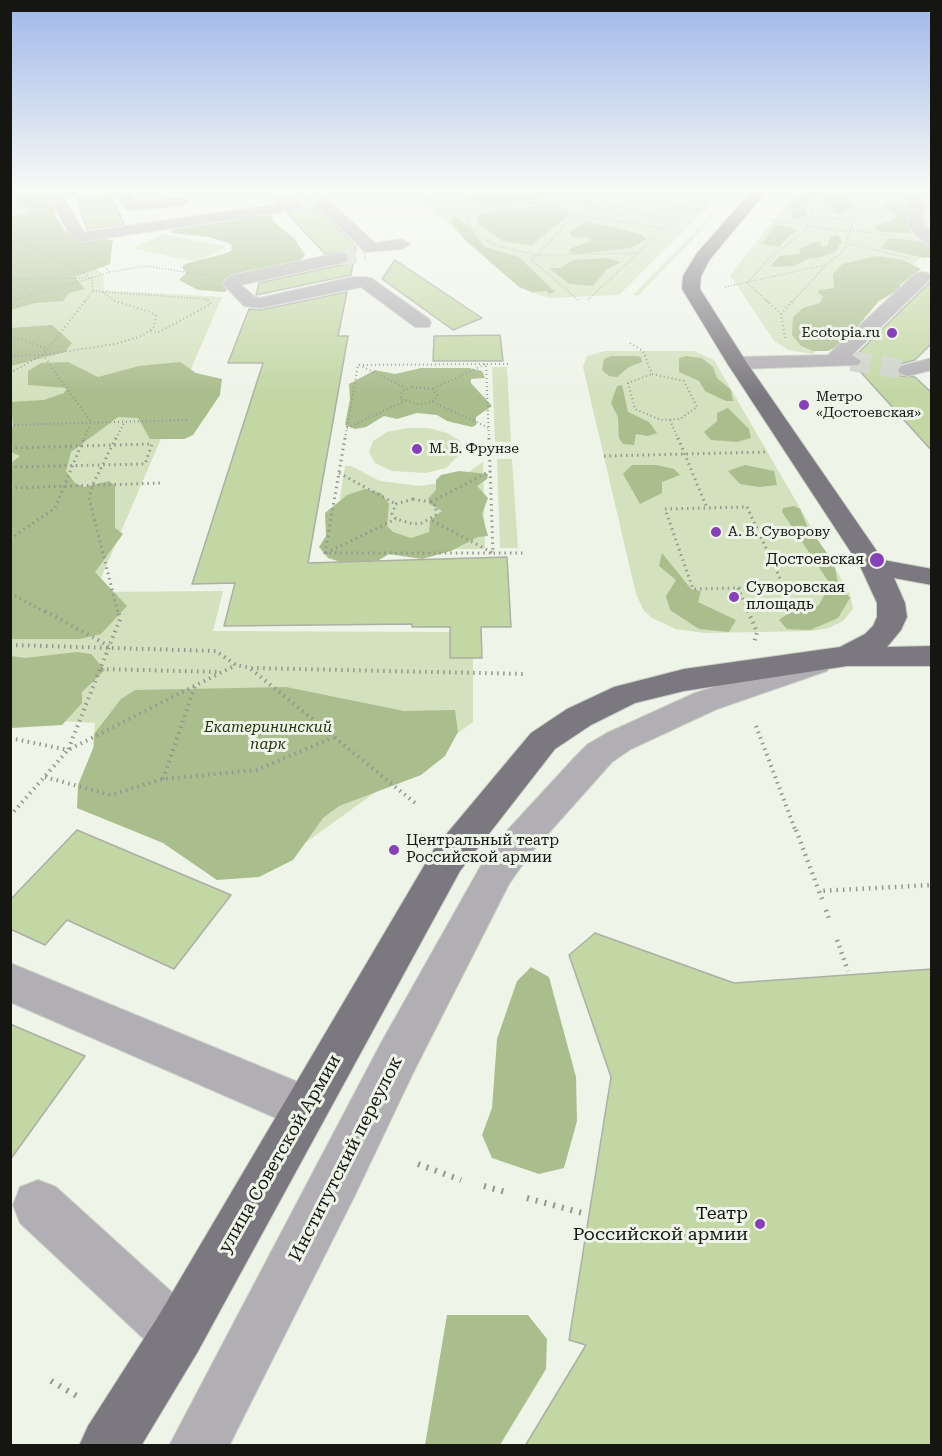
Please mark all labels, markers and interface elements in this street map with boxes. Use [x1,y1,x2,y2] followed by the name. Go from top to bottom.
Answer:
[802,325,880,341] place label: Ecotopia.ru
[885,326,899,340] marker: Ecotopia.ru
[816,389,921,422] place label: Метро «Достоевская»
[797,398,811,412] marker: Метро «Достоевская»
[429,441,519,457] place label: М. В. Фрунзе
[410,442,424,456] marker: М. В. Фрунзе
[728,524,830,540] place label: А. В. Суворову
[709,525,723,539] marker: А. В. Суворову
[766,551,864,569] place label: Достоевская
[868,551,886,569] marker: Достоевская
[746,579,845,614] place label: Суворовская площадь
[727,590,741,604] marker: Суворовская площадь
[204,719,332,754] park label: Екатерининский парк
[406,832,559,867] place label: Центральный театр Российской армии
[387,843,401,857] marker: Центральный театр Российской армии
[214,1051,346,1257] street label: улица Советской Армии
[285,1053,407,1265] street label: Институтский переулок
[573,1203,748,1246] place label: Театр Российской армии
[753,1217,767,1231] marker: Театр Российской армии

